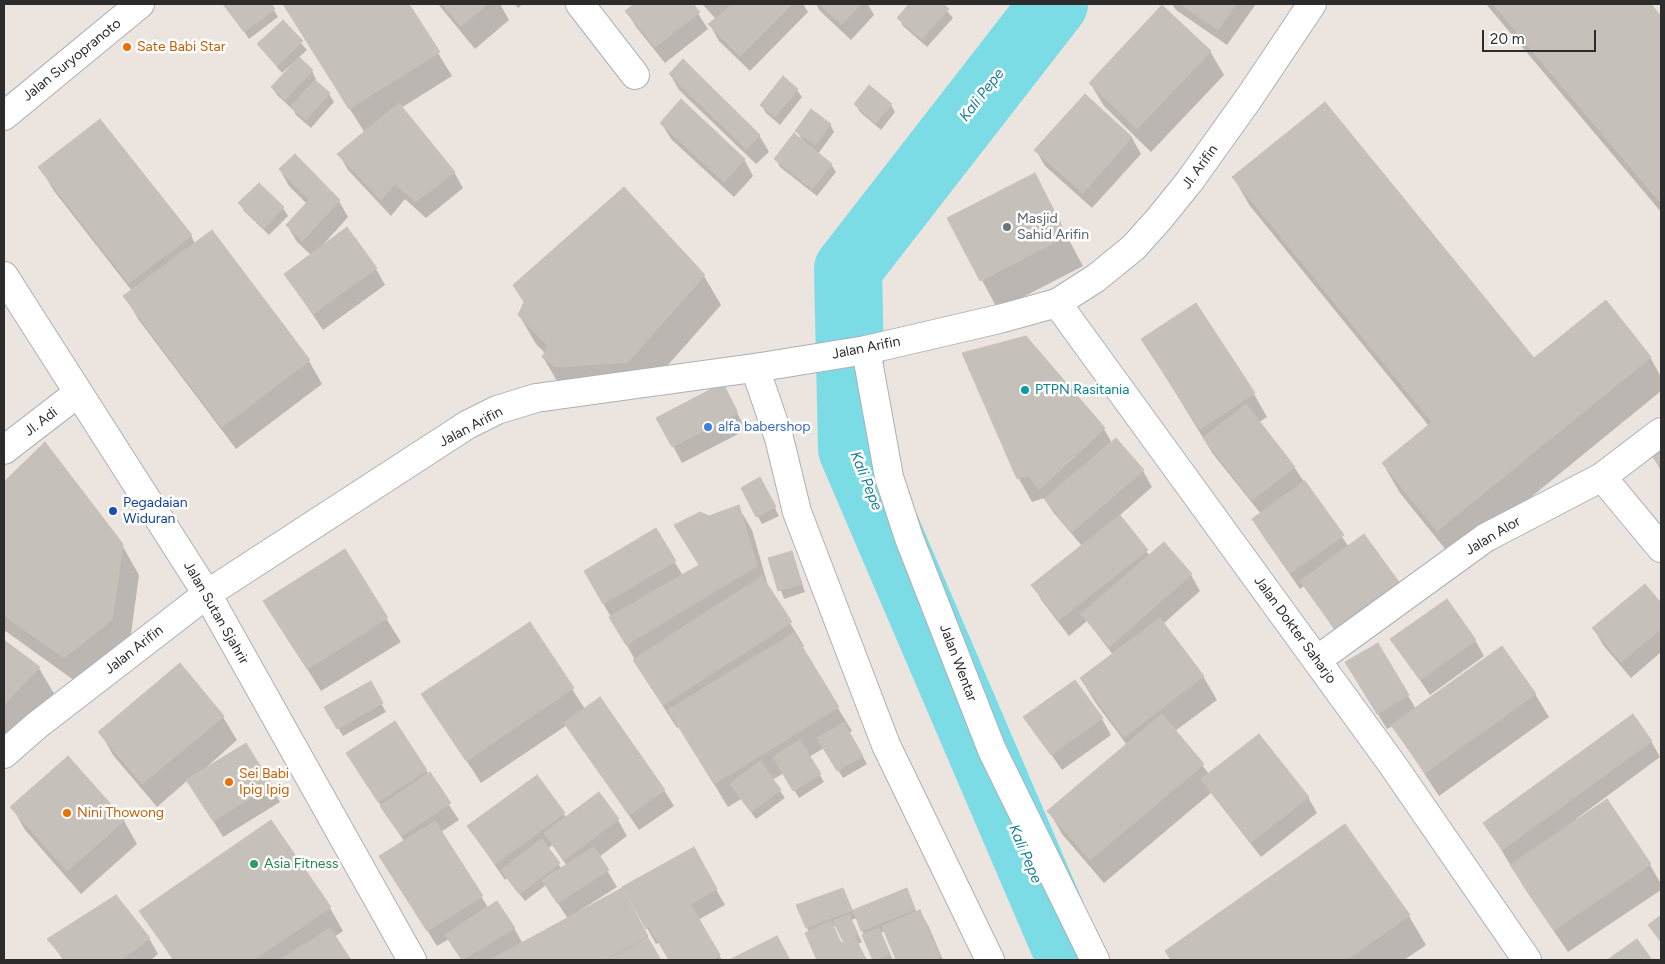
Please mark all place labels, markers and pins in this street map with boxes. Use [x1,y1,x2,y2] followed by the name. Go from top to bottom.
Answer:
[137,39,225,55] place label: Sate Babi Star
[121,41,133,53] marker: Sate Babi Star
[1017,211,1089,243] place label: Masjid Sahid Arifin
[1001,221,1013,233] marker: Masjid Sahid Arifin
[1035,382,1130,398] place label: PTPN Rasitania
[1019,384,1031,396] marker: PTPN Rasitania
[718,419,811,435] place label: alfa babershop
[702,421,714,433] marker: alfa babershop
[123,495,188,528] place label: Pegadaian Widuran
[107,505,119,517] marker: Pegadaian Widuran
[239,766,290,799] place label: Sei Babi Ipig Ipig
[223,776,235,788] marker: Sei Babi Ipig Ipig
[77,805,164,821] place label: Nini Thowong
[61,807,73,819] marker: Nini Thowong
[264,856,338,872] place label: Asia Fitness
[248,858,260,870] marker: Asia Fitness

